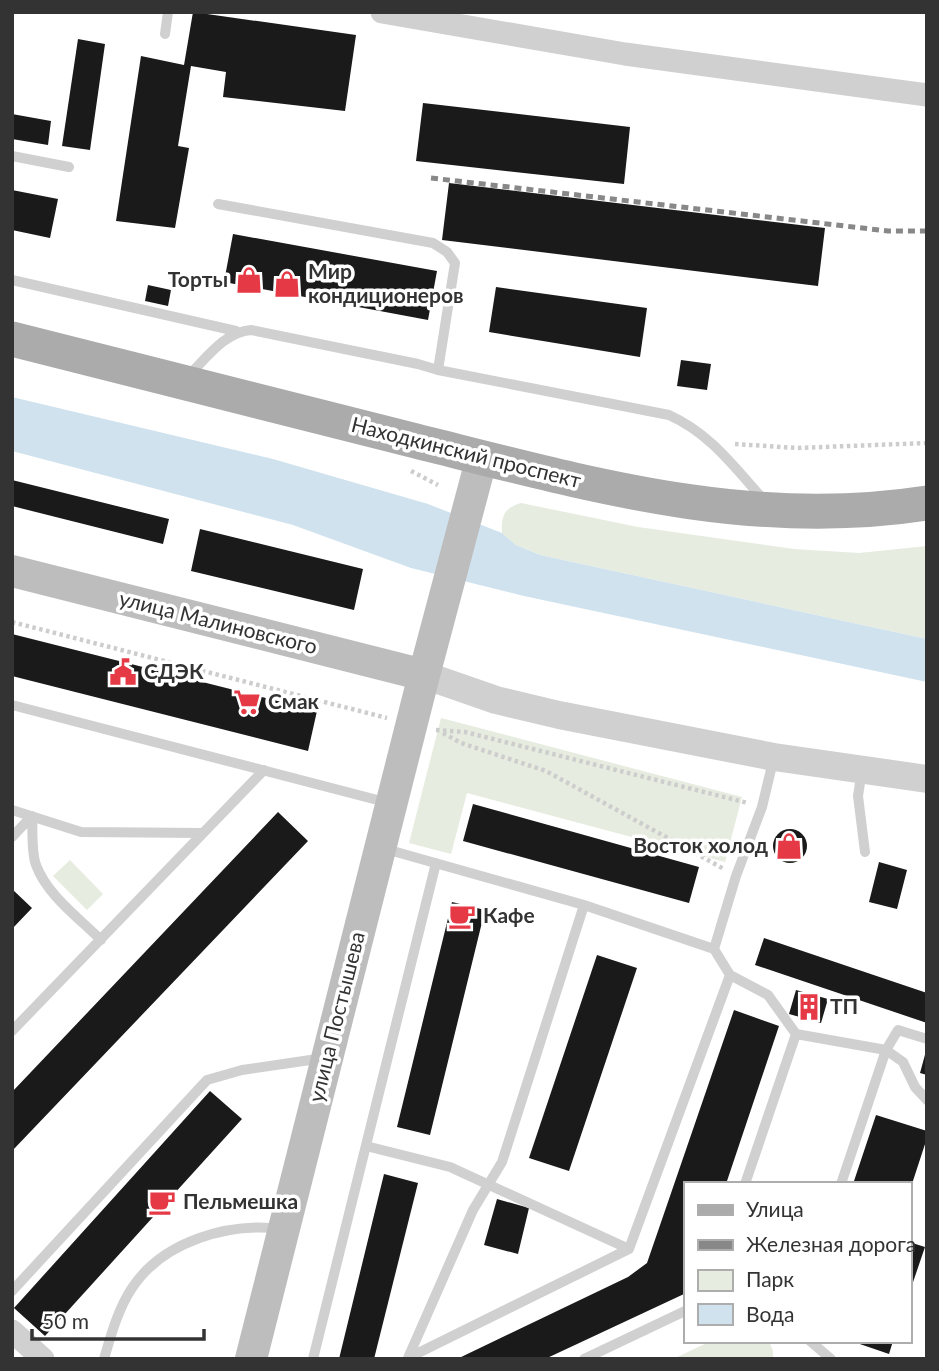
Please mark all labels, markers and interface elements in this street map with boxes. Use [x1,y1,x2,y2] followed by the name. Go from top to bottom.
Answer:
[308,258,464,307] place label: Мир кондиционеров
[234,265,264,295] shop icon: Торты
[168,266,228,291] place label: Торты
[272,269,302,299] shop icon: Мир кондиционеров
[349,411,584,492] street label: Находкинский проспект
[117,585,320,658] street label: улица Малиновского
[108,657,138,687] public building icon: СДЭК
[144,658,204,683] place label: СДЭК
[232,687,262,717] supermarket icon: Смак
[268,688,320,713] place label: Смак
[774,831,804,861] shop icon: Восток холод
[633,832,768,857] place label: Восток холод
[447,901,477,931] cafe icon: Кафе
[483,902,535,927] place label: Кафе
[302,929,369,1104] street label: улица Постышева
[794,992,824,1022] building icon: ТП
[830,993,858,1018] place label: ТП
[684,1182,911,1343] legend
[147,1187,177,1217] cafe icon: Пельмешка
[183,1188,298,1213] place label: Пельмешка
[746,1196,804,1221] text: Улица
[746,1231,916,1256] text: Железная дорога
[746,1266,794,1291] text: Парк
[32,1298,203,1342] scale bar
[746,1301,794,1326] text: Вода
[42,1308,89,1333] text: 50 m

